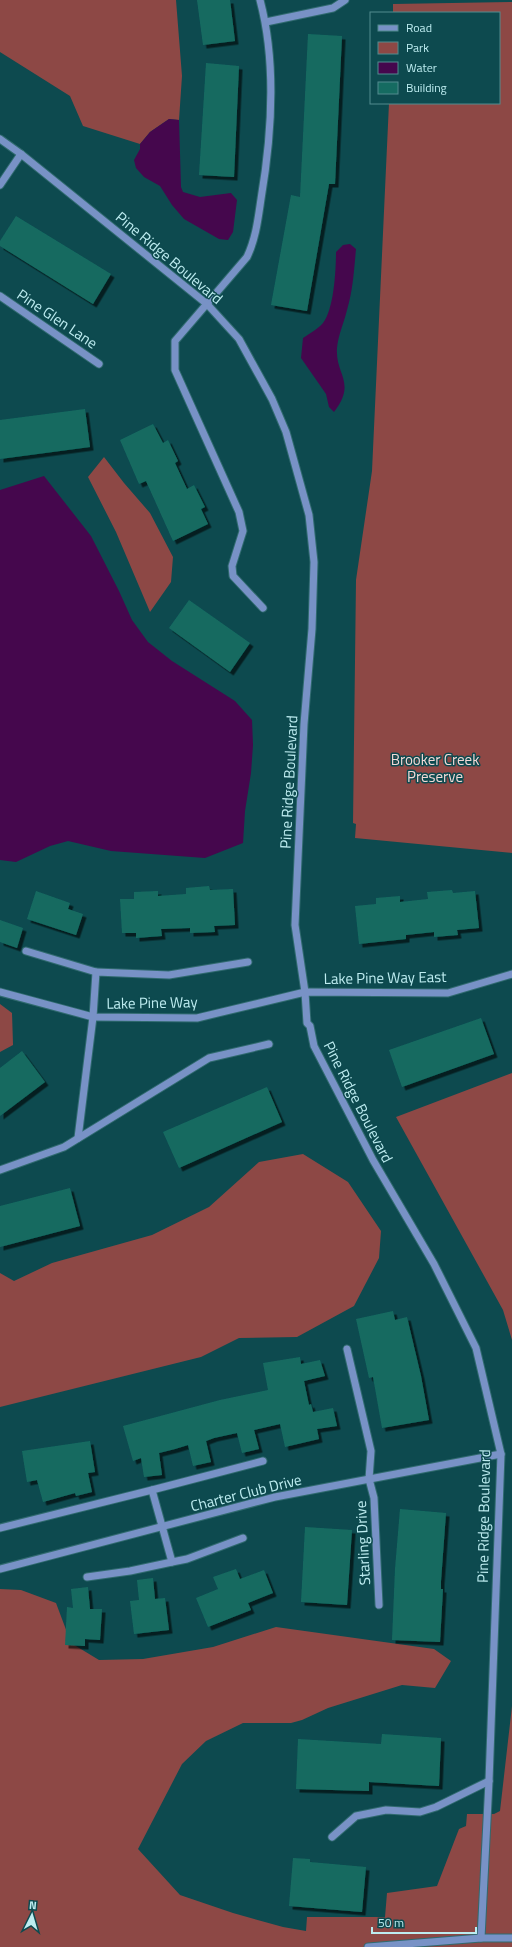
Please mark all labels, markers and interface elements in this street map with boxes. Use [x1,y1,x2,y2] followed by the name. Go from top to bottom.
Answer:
[370,12,500,104] legend
[406,18,432,37] text: Road
[406,38,429,57] text: Park
[406,58,437,77] text: Water
[406,78,447,97] text: Building
[111,206,228,309] street label: Pine Ridge Boulevard
[12,283,102,354] street label: Pine Glen Lane
[274,715,303,849] street label: Pine Ridge Boulevard
[391,748,479,788] park label: Brooker Creek Preserve
[323,965,447,990] street label: Lake Pine Way East
[106,990,198,1015] street label: Lake Pine Way
[318,1037,399,1167] street label: Pine Ridge Boulevard
[471,1449,496,1583] street label: Pine Ridge Boulevard
[188,1468,304,1517] street label: Charter Club Drive
[349,1500,376,1586] street label: Starling Drive
[12,1895,52,1935] north arrow
[28,1897,37,1913] text: N
[372,1909,476,1935] scale bar
[378,1913,404,1932] text: 50 m

